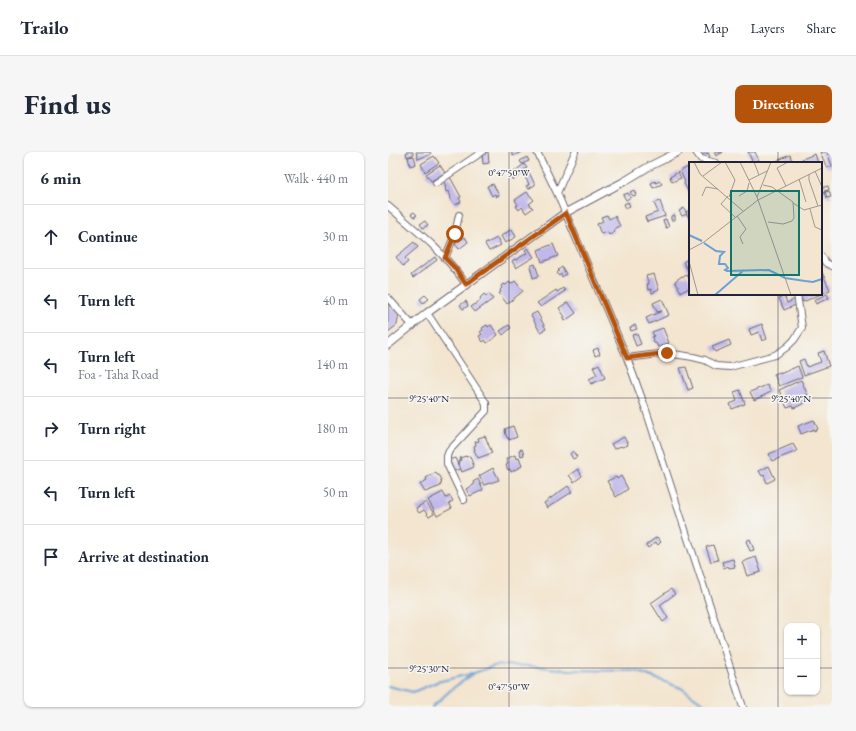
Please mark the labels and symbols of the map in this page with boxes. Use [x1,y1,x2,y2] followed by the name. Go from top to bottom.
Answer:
[689,162,822,295] inset map
[488,166,531,179] text: 0°47'50"W
[446,225,464,243] route start
[658,344,676,362] route end
[409,392,449,405] text: 9°25'40"N
[771,392,811,405] text: 9°25'40"N
[409,662,449,675] text: 9°25'30"N
[488,680,531,693] text: 0°47'50"W

